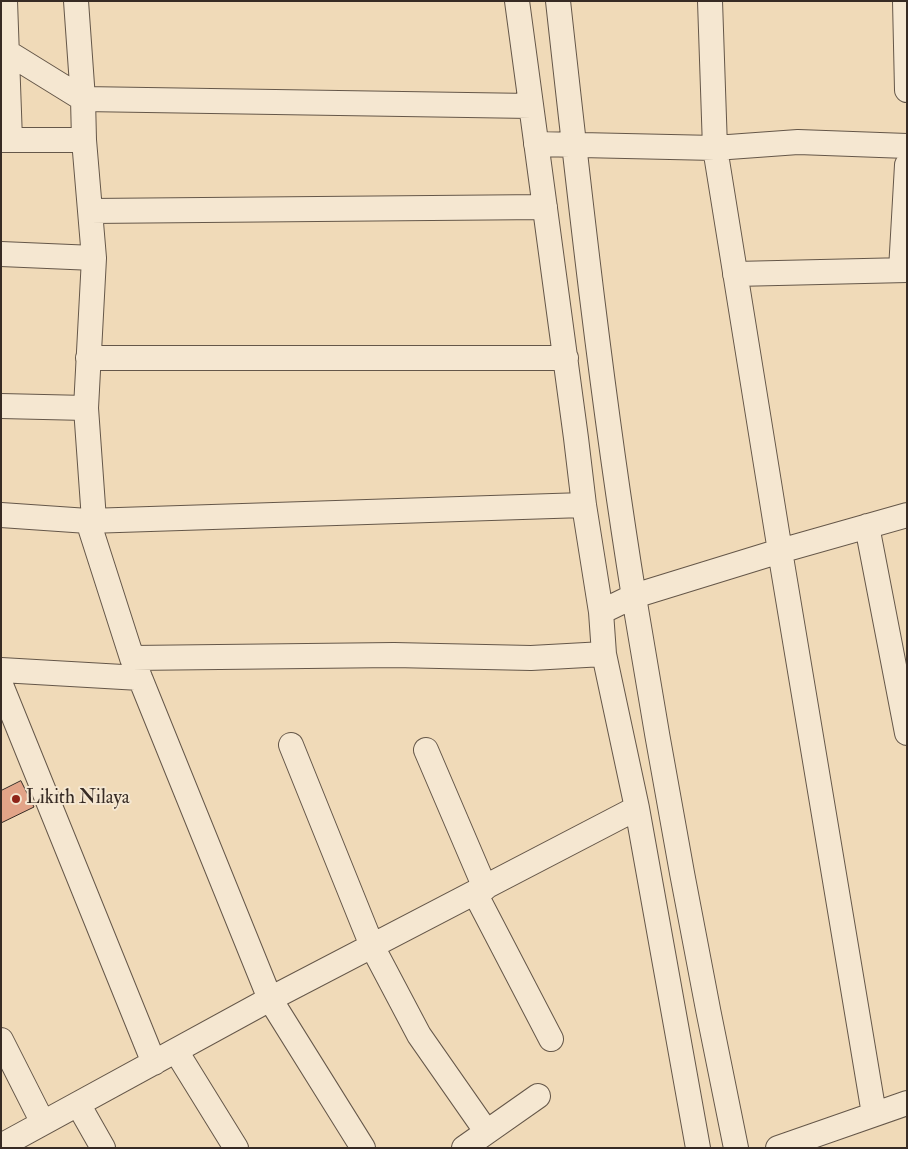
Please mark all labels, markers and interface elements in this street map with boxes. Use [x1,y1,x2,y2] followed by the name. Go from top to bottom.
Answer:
[26,788,130,810] place label: Likith Nilaya
[10,793,22,805] marker: Likith Nilaya

